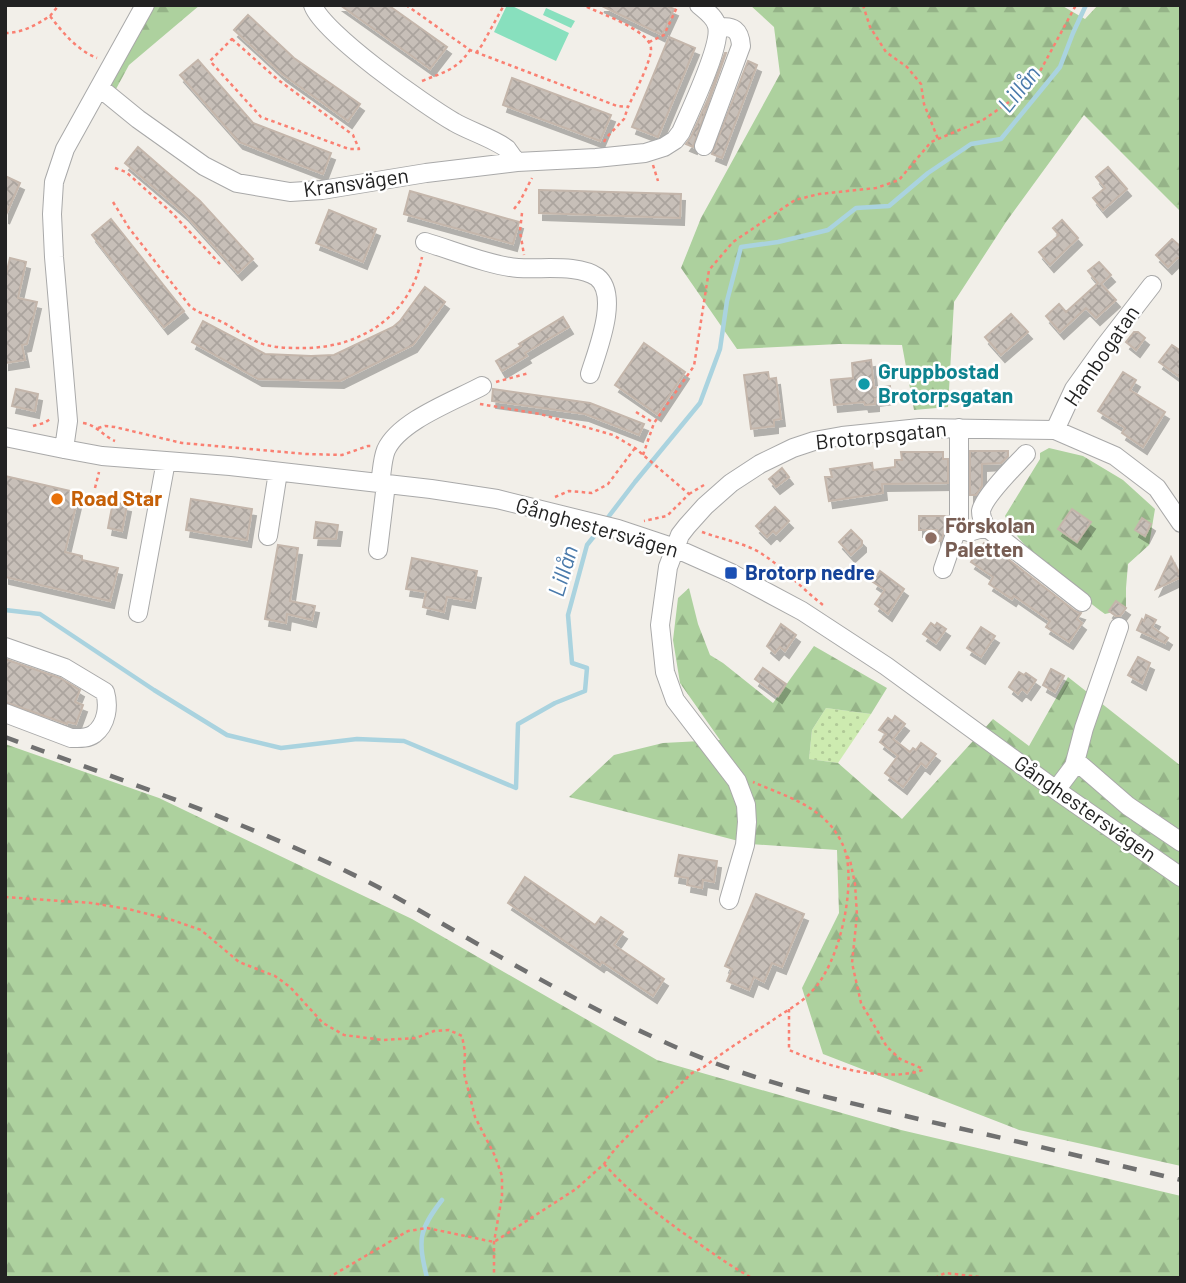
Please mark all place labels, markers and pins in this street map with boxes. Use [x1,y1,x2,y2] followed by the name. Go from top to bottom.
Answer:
[878,358,1013,407] place label: Gruppbostad Brotorpsgatan
[856,376,872,392] marker: Gruppbostad Brotorpsgatan
[71,485,162,510] place label: Road Star
[49,491,65,507] marker: Road Star
[945,512,1035,561] place label: Förskolan Paletten
[923,530,939,546] marker: Förskolan Paletten
[745,559,875,584] place label: Brotorp nedre
[723,565,739,581] marker: Brotorp nedre

